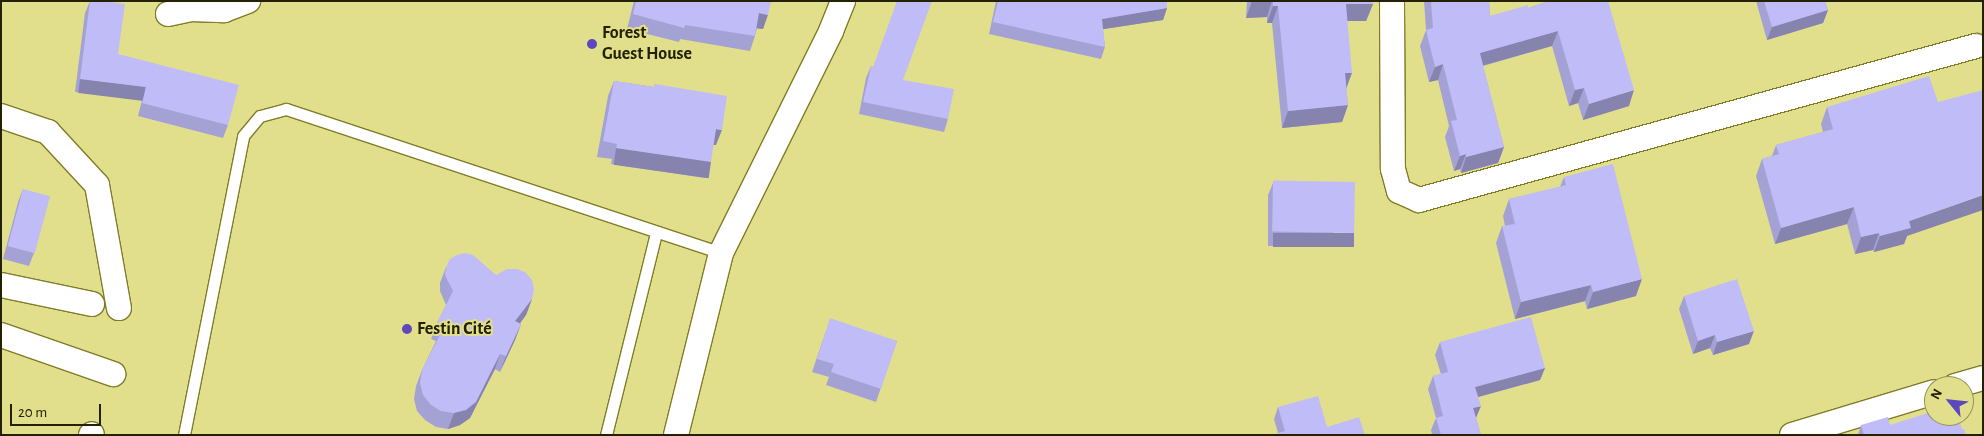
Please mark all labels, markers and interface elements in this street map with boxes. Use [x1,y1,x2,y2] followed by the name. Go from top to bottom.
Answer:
[602,23,692,66] place label: Forest Guest House
[586,38,598,50] marker: Forest Guest House
[417,318,492,340] place label: Festin Cité
[401,323,413,335] marker: Festin Cité
[1924,376,1974,426] north arrow
[1928,387,1945,402] text: N
[12,394,104,426] scale bar
[18,405,47,420] text: 20 m

